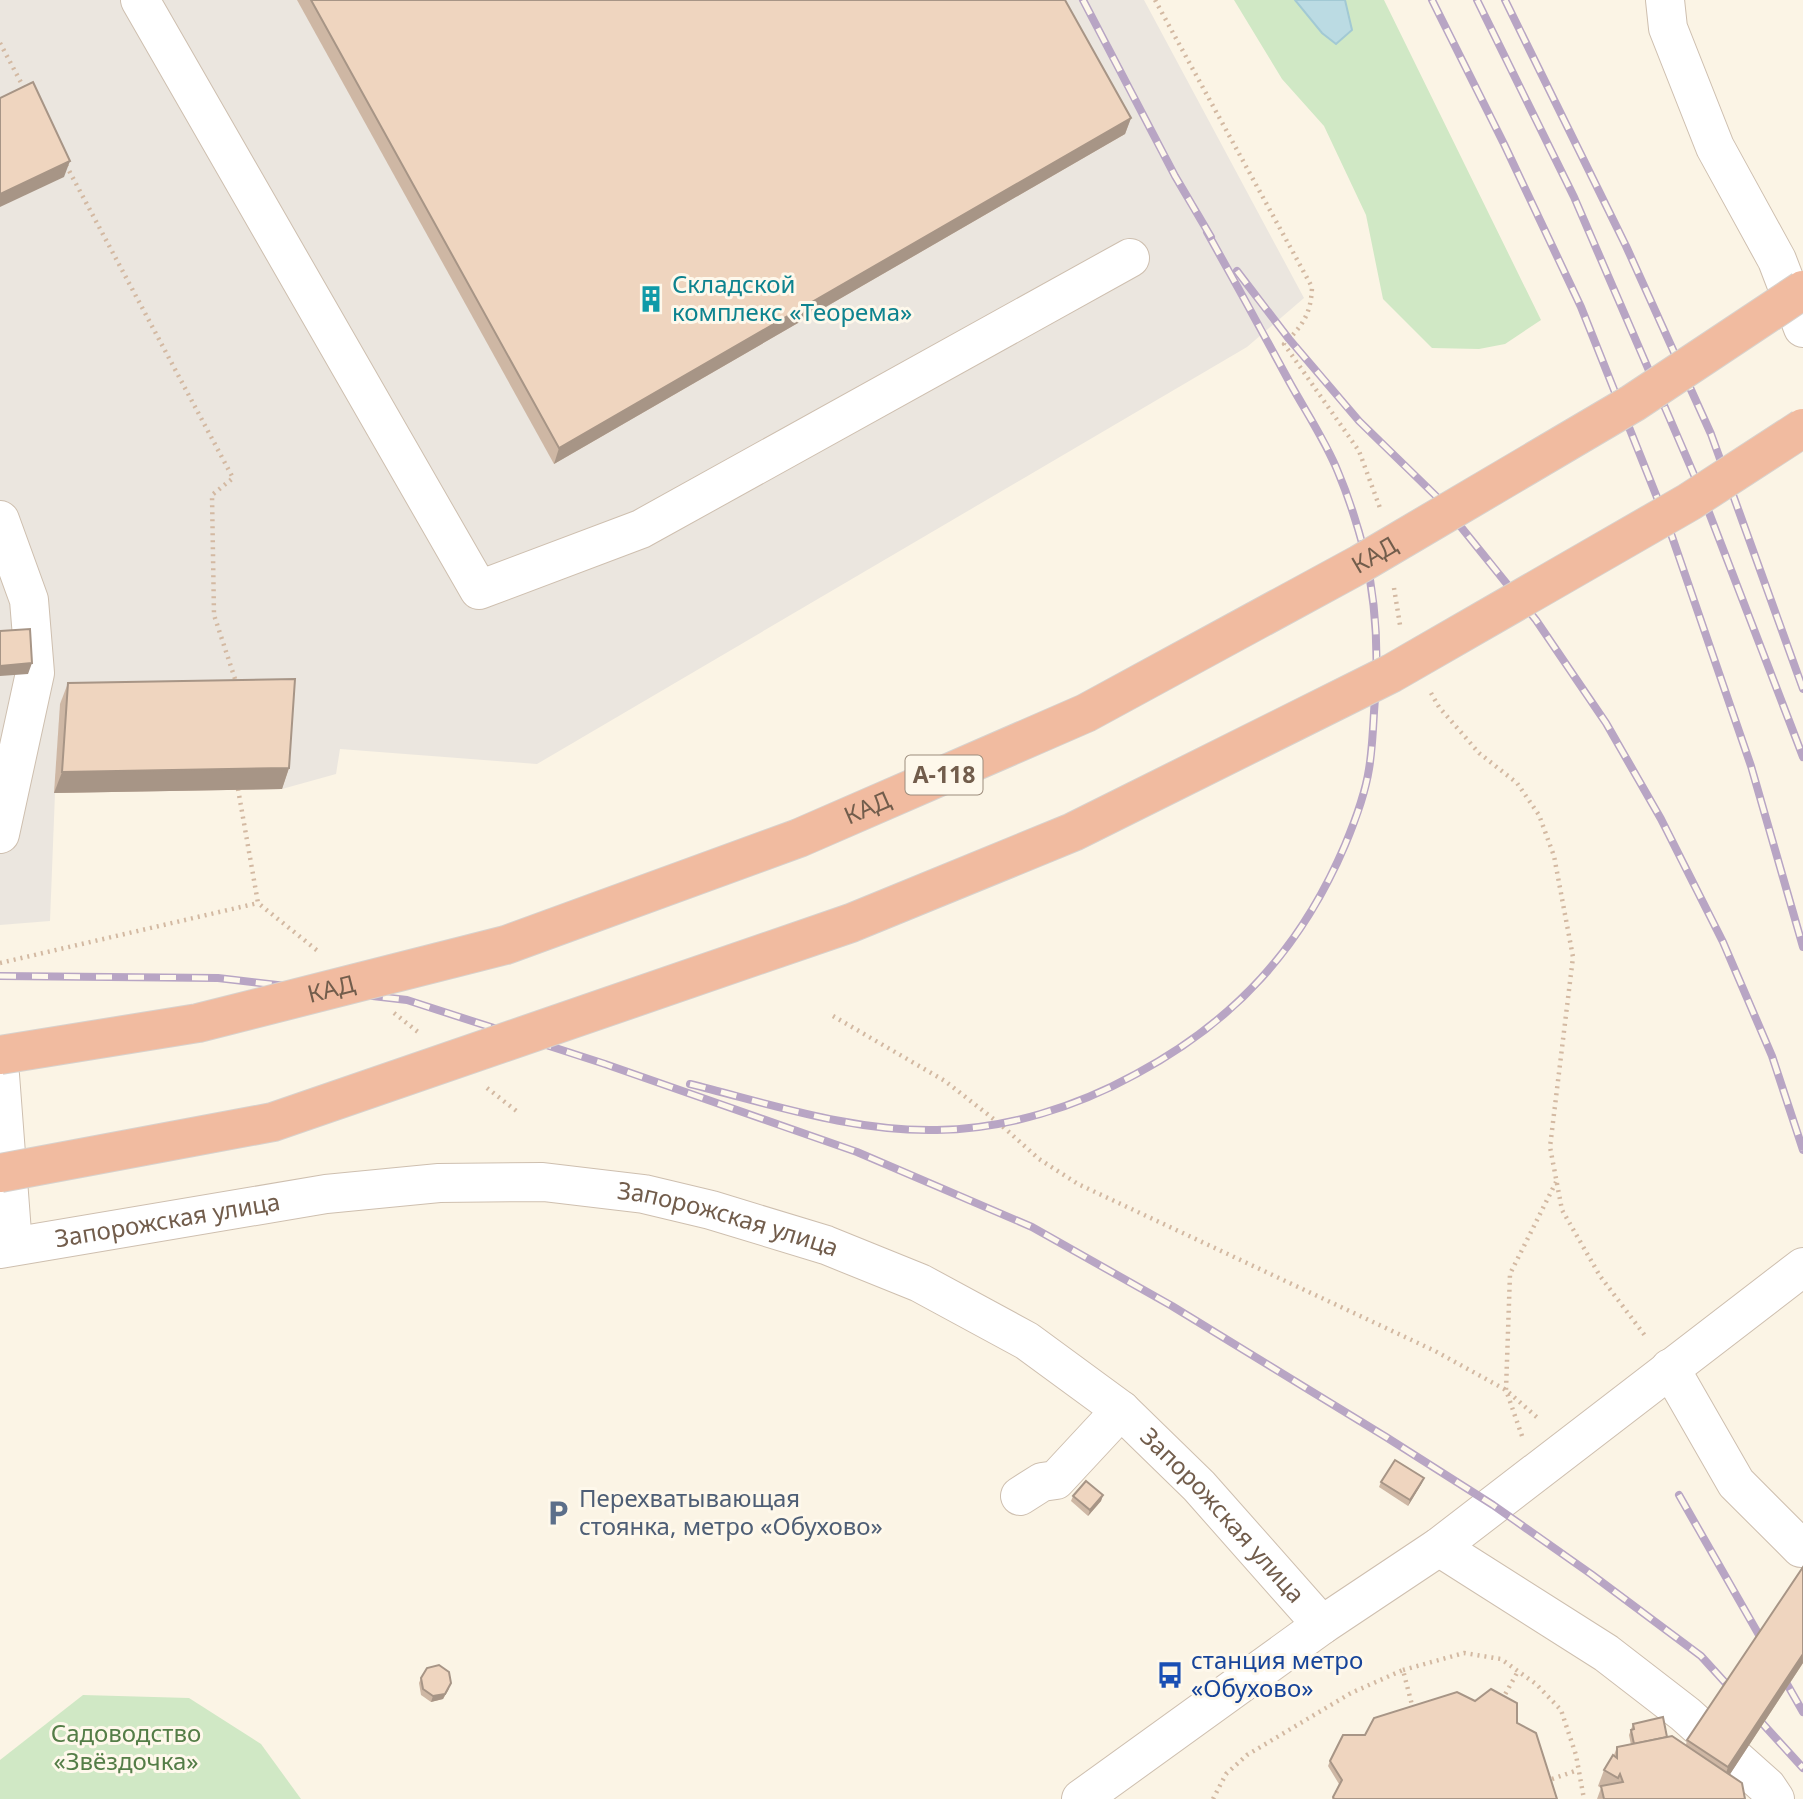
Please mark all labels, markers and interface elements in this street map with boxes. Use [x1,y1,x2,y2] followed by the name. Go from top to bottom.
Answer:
[672,267,912,328] place label: Складской комплекс «Теорема»
[636,284,666,314] building icon: Складской комплекс «Теорема»
[1345,528,1403,581] street label: КАД
[906,755,982,794] road number: А-118
[838,782,896,831] street label: КАД
[304,966,359,1010] street label: КАД
[616,1173,844,1263] street label: Запорожская улица
[52,1184,282,1254] street label: Запорожская улица
[1134,1420,1313,1609] street label: Запорожская улица
[579,1481,883,1542] place label: Перехватывающая стоянка, метро «Обухово»
[543,1498,573,1528] parking icon: Перехватывающая стоянка, метро «Обухово»
[1191,1643,1363,1704] place label: станция метро «Обухово»
[1155,1660,1185,1690] bus stop icon: станция метро «Обухово»
[51,1716,201,1777] park label: Садоводство «Звёздочка»

